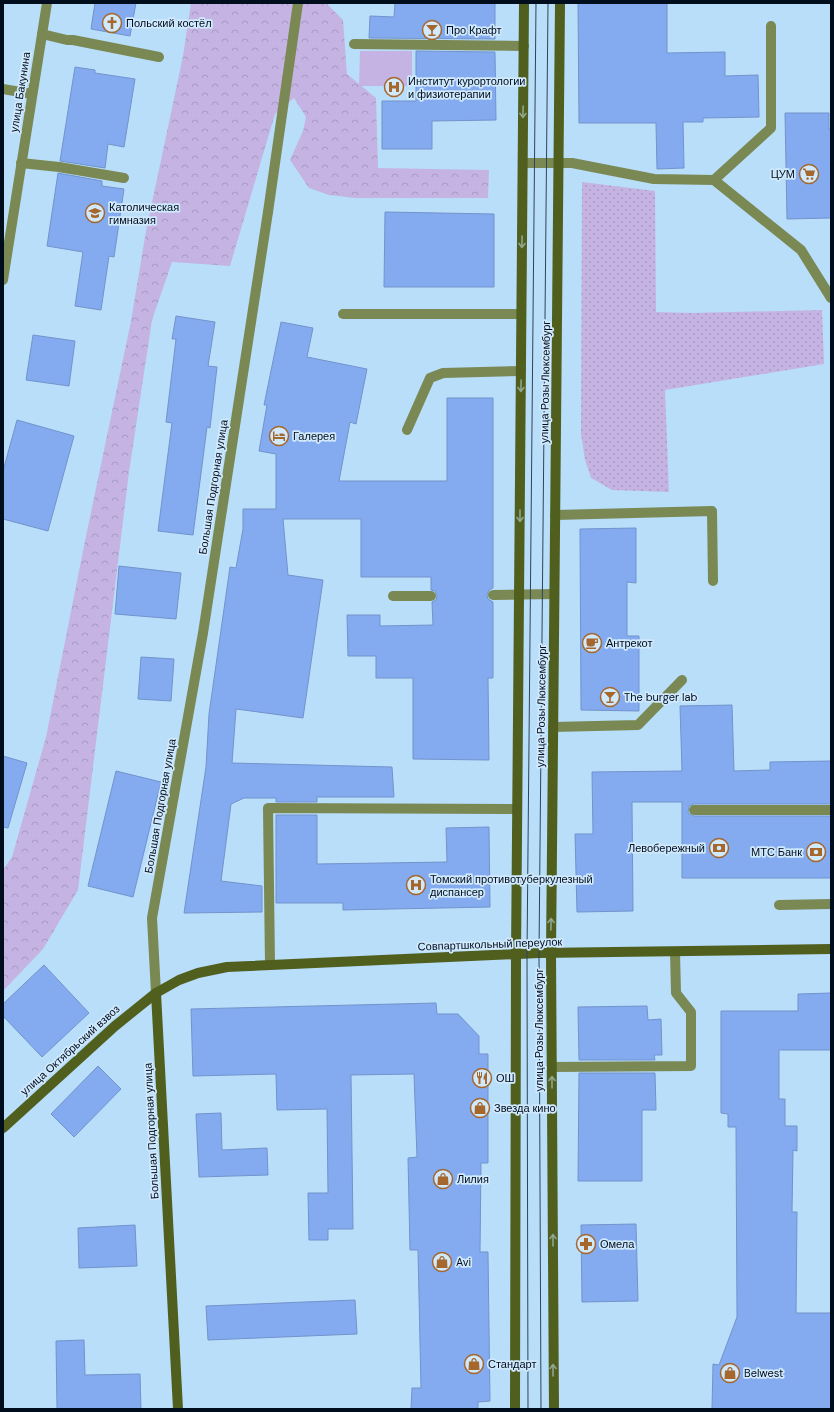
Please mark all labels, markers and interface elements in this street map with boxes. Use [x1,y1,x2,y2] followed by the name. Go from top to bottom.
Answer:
[101,12,123,34] church icon: Польский костёл
[126,16,212,30] place label: Польский костёл
[421,19,443,41] bar icon: Про Крафт
[446,23,502,37] place label: Про Крафт
[7,50,33,133] street label: улица Бакунина
[408,74,525,101] place label: Институт курортологии и физиотерапии
[383,76,405,98] hospital icon: Институт курортологии и физиотерапии
[519,105,527,118] one-way arrow
[798,163,820,185] supermarket icon: ЦУМ
[771,167,795,181] place label: ЦУМ
[109,200,179,227] place label: Католическая гимназия
[84,202,106,224] school or university icon: Католическая гимназия
[518,235,526,248] one-way arrow
[537,320,553,444] street label: улица Розы Люксембург
[517,379,525,392] one-way arrow
[195,418,231,556] street label: Большая Подгорная улица
[268,425,290,447] hotel icon: Галерея
[293,429,335,443] place label: Галерея
[516,509,524,522] one-way arrow
[581,632,603,654] cafe icon: Антрекот
[606,636,653,650] place label: Антрекот
[533,644,549,768] street label: улица Розы Люксембург
[599,686,621,708] bar icon: The burger lab
[624,690,697,704] place label: The burger lab
[141,737,179,874] street label: Большая Подгорная улица
[708,837,730,859] bank icon: Левобережный
[628,841,705,855] place label: Левобережный
[805,841,827,863] bank icon: МТС Банк
[751,845,802,859] place label: МТС Банк
[430,872,593,899] place label: Томский противотуберкулезный диспансер
[405,874,427,896] hospital icon: Томский противотуберкулезный диспансер
[547,918,555,931] one-way arrow
[417,934,563,954] street label: Совпартшкольный переулок
[532,969,546,1091] street label: улица Розы Люксембург
[17,1002,123,1098] street label: улица Октябрьский взвоз
[140,1062,162,1200] street label: Большая Подгорная улица
[471,1067,493,1089] restaurant icon: ОШ
[496,1071,515,1085] place label: ОШ
[548,1076,556,1089] one-way arrow
[469,1097,491,1119] shop icon: Звезда кино
[494,1101,556,1115] place label: Звезда кино
[432,1168,454,1190] shop icon: Лилия
[457,1172,489,1186] place label: Лилия
[575,1233,597,1255] pharmacy icon: Омела
[549,1234,557,1247] one-way arrow
[600,1237,635,1251] place label: Омела
[431,1251,453,1273] shop icon: Avi
[456,1255,471,1269] place label: Avi
[463,1353,485,1375] shop icon: Стандарт
[488,1357,537,1371] place label: Стандарт
[719,1362,741,1384] shop icon: Belwest
[549,1364,557,1377] one-way arrow
[744,1366,783,1380] place label: Belwest

